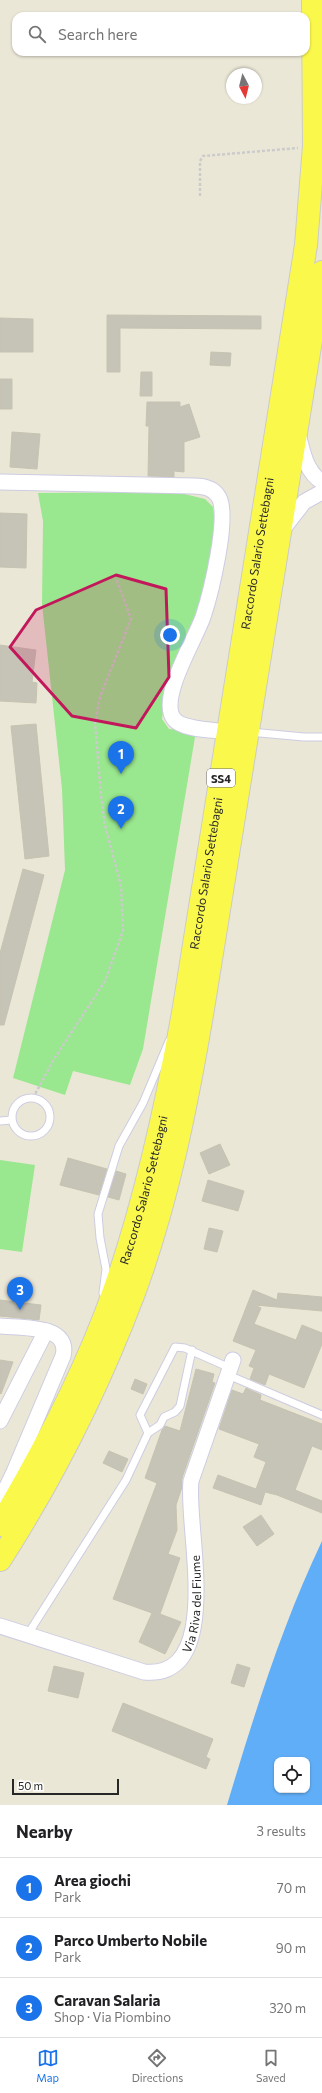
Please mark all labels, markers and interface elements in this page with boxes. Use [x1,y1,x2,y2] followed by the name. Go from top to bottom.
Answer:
[12,12,310,56] search box
[26,23,48,45] icon: search
[58,25,137,43] text: Search here
[226,68,262,104] north arrow
[238,476,276,630] street label: Raccordo Salario Settebagni
[160,625,180,645] your location
[108,741,134,774] pin: 1
[207,769,235,787] road number: SS4
[108,796,134,829] pin: 2
[186,796,224,950] street label: Raccordo Salario Settebagni
[116,1114,170,1266] street label: Raccordo Salario Settebagni
[7,1277,33,1310] pin: 3
[179,1555,203,1655] street label: Via Riva del Fiume
[274,1757,310,1793] map controls
[274,1757,310,1793] button: locate
[12,1777,119,1796] scale bar
[18,1779,43,1792] text: 50 m
[16,1821,73,1842] text: Nearby
[257,1823,306,1839] text: 3 results
[54,1871,131,1889] text: Area giochi
[26,1880,32,1896] text: 1
[277,1880,306,1896] text: 70 m
[54,1889,81,1905] text: Park
[54,1931,207,1949] text: Parco Umberto Nobile
[25,1940,33,1956] text: 2
[276,1940,306,1956] text: 90 m
[54,1949,81,1965] text: Park
[54,1991,161,2009] text: Caravan Salaria
[25,2000,33,2016] text: 3
[269,2000,306,2016] text: 320 m
[54,2009,171,2025] text: Shop · Via Piombino
[36,2047,59,2084] tab: Map
[132,2047,183,2084] tab: Directions
[256,2047,286,2084] tab: Saved

